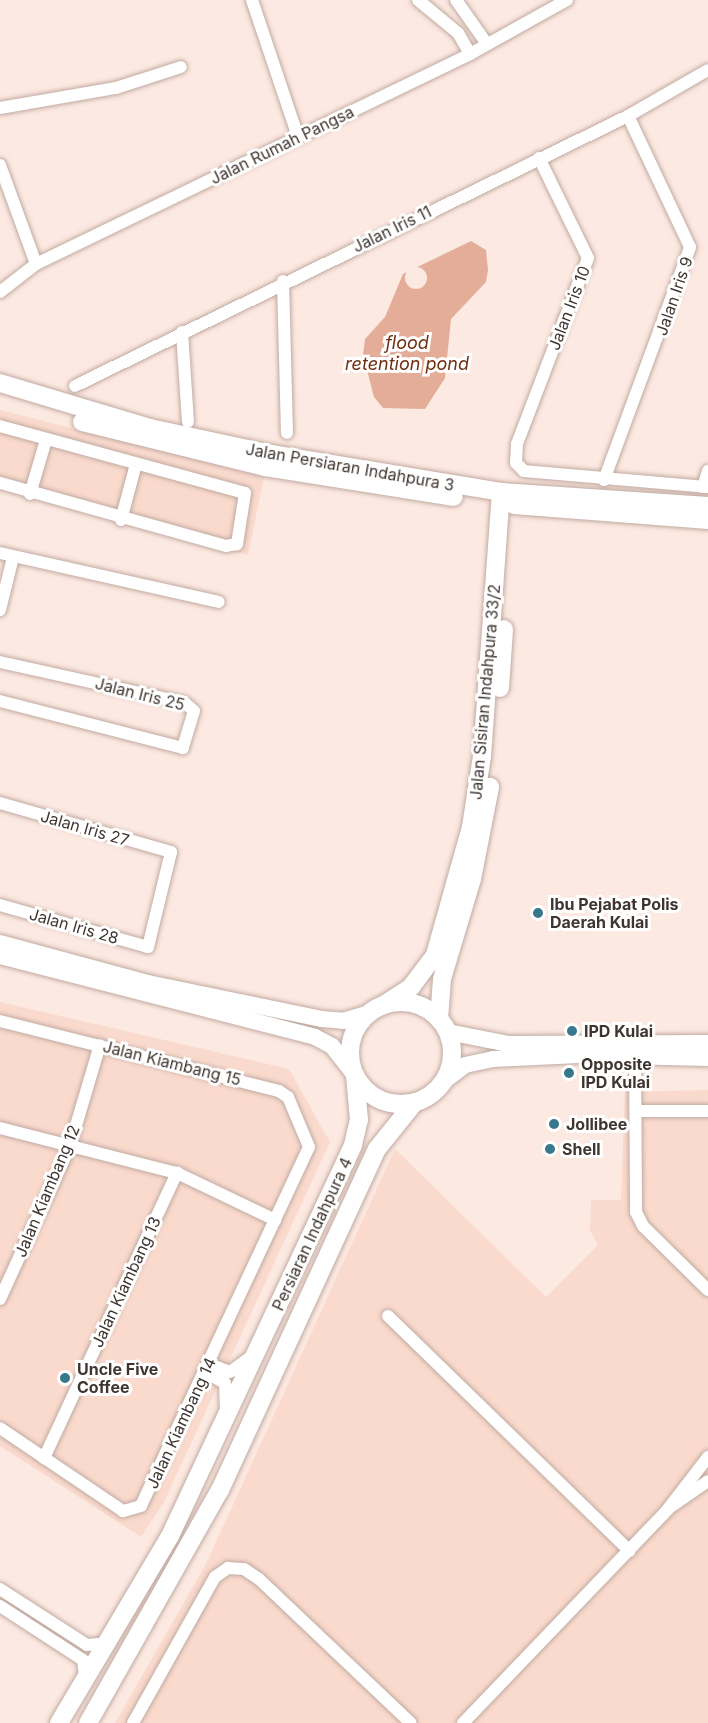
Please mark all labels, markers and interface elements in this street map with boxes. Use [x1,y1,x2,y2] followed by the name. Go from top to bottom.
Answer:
[207,102,357,188] street label: Jalan Rumah Pangsa
[349,202,435,256] street label: Jalan Iris 11
[652,254,696,338] street label: Jalan Iris 9
[544,263,594,353] street label: Jalan Iris 10
[345,333,469,376] water label: flood retention pond
[244,439,456,495] street label: Jalan Persiaran Indahpura 3
[466,583,504,801] street label: Jalan Sisiran Indahpura 33/2
[93,674,187,714] street label: Jalan Iris 25
[39,806,131,850] street label: Jalan Iris 27
[550,894,679,932] place label: Ibu Pejabat Polis Daerah Kulai
[27,904,121,948] street label: Jalan Iris 28
[531,906,545,920] marker: Ibu Pejabat Polis Daerah Kulai
[584,1021,653,1041] place label: IPD Kulai
[565,1024,579,1038] marker: IPD Kulai
[101,1037,243,1089] street label: Jalan Kiambang 15
[581,1054,652,1092] place label: Opposite IPD Kulai
[562,1066,576,1080] marker: Opposite IPD Kulai
[566,1114,627,1134] place label: Jollibee
[547,1117,561,1131] marker: Jollibee
[10,1122,84,1260] street label: Jalan Kiambang 12
[562,1139,601,1159] place label: Shell
[543,1142,557,1156] marker: Shell
[268,1154,356,1314] street label: Persiaran Indahpura 4
[87,1214,165,1350] street label: Jalan Kiambang 13
[142,1354,220,1492] street label: Jalan Kiambang 14
[77,1359,158,1397] place label: Uncle Five Coffee
[58,1371,72,1385] marker: Uncle Five Coffee

